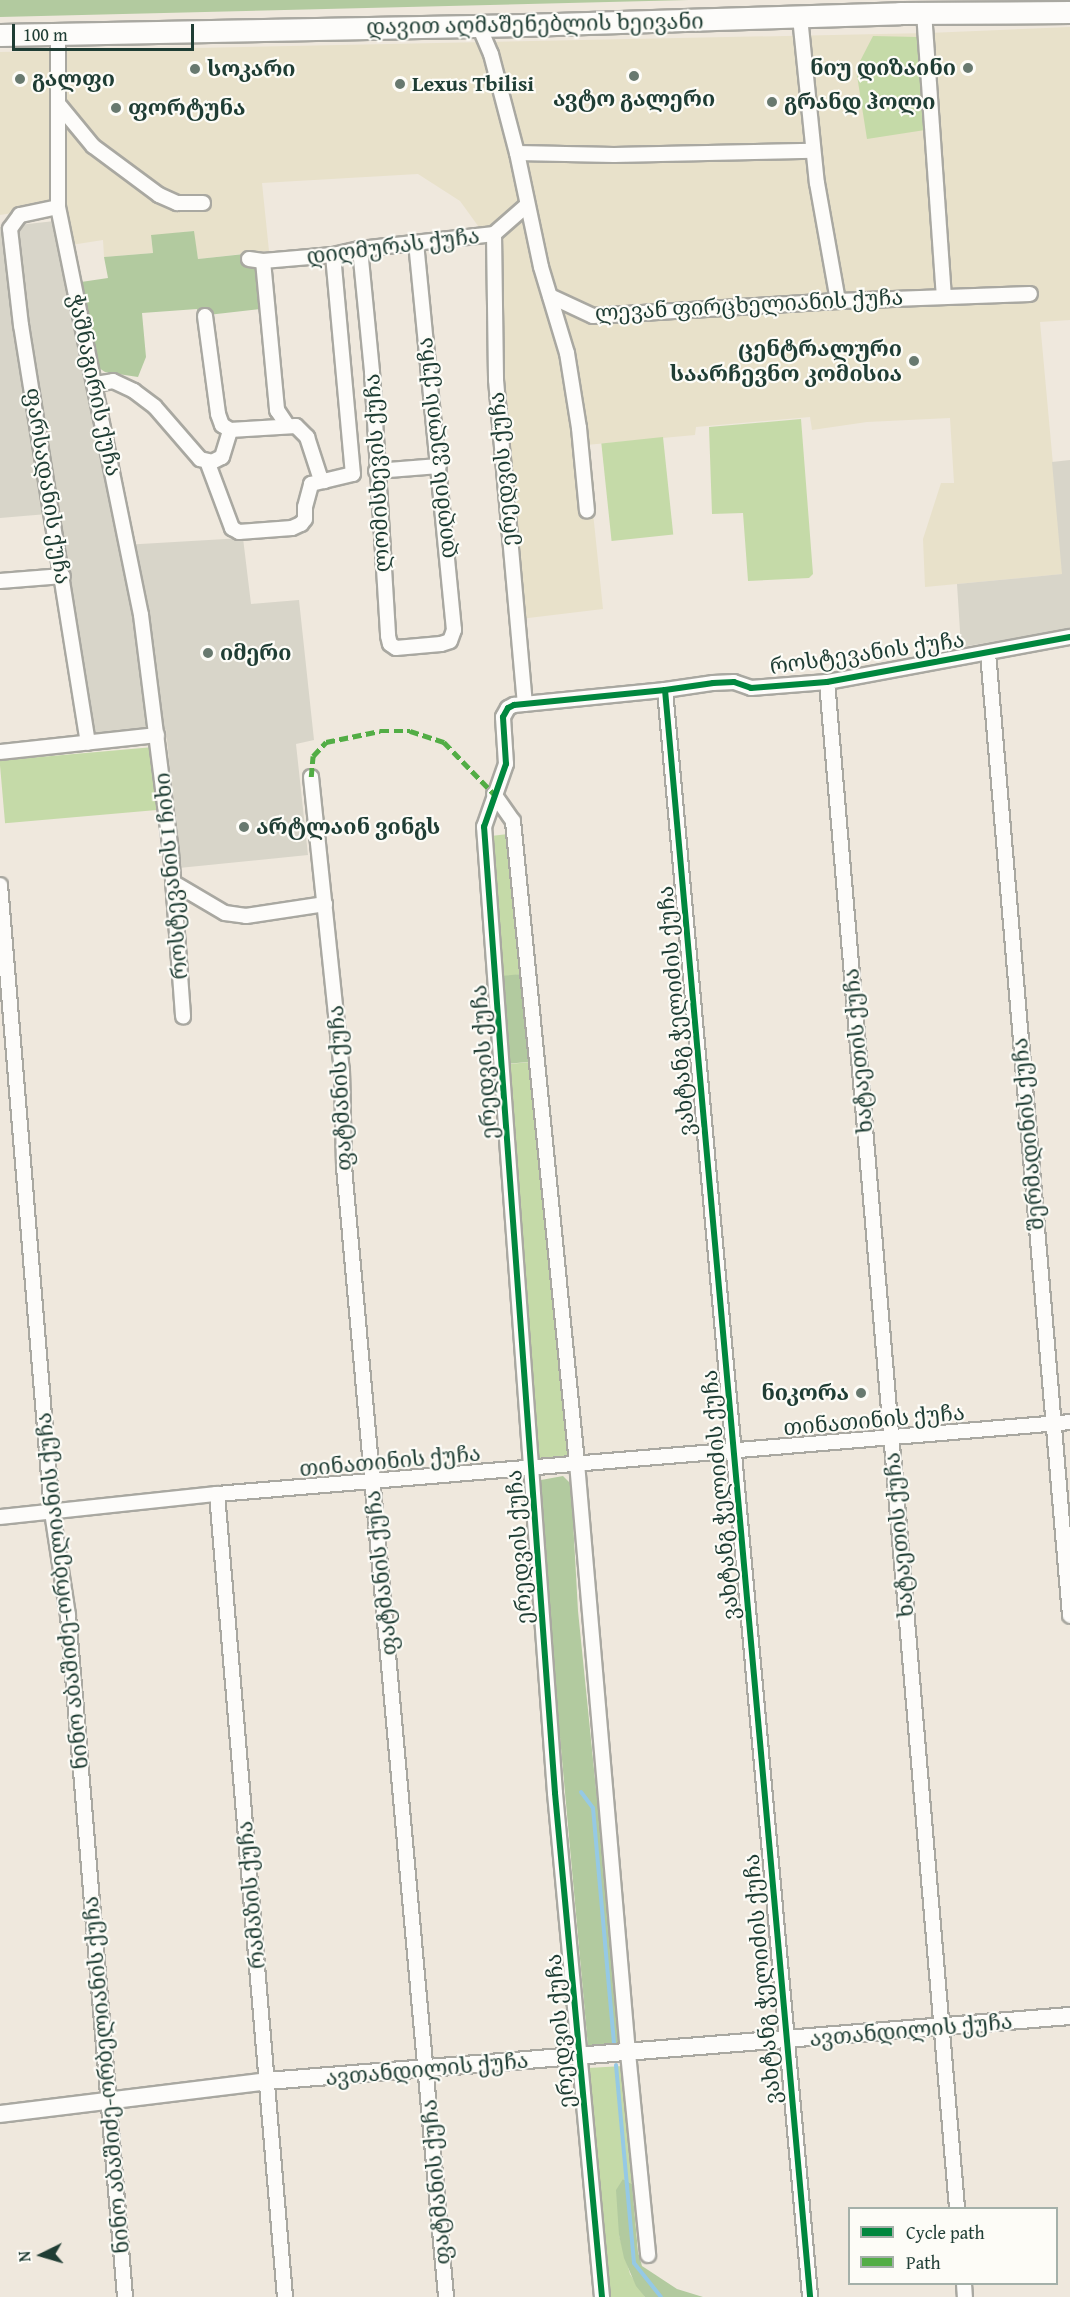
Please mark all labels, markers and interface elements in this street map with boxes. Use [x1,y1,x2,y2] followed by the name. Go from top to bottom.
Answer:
[366,8,704,40] street label: დავით აღმაშენებლის ხეივანი
[15,12,196,50] scale bar
[23,21,68,48] text: 100 m
[810,55,956,81] place label: ნიუ დიზაინი
[207,56,296,82] place label: სოკარი
[961,61,975,75] marker: ნიუ დიზაინი
[188,62,202,76] marker: სოკარი
[32,66,115,92] place label: გალფი
[627,69,641,83] marker: ავტო გალერი
[412,71,534,97] place label: Lexus Tbilisi
[13,72,27,86] marker: გალფი
[393,77,407,91] marker: Lexus Tbilisi
[553,86,715,112] place label: ავტო გალერი
[784,89,935,115] place label: გრანდ ჰოლი
[128,95,246,121] place label: ფორტუნა
[765,95,779,109] marker: გრანდ ჰოლი
[109,101,123,115] marker: ფორტუნა
[305,222,481,270] street label: დიღმურას ქუჩა
[594,284,904,326] street label: ლევან ფირცხელიანის ქუჩა
[63,291,127,479] street label: ჭაშნაგირის ქუჩა
[670,335,902,386] place label: ცენტრალური საარჩევნო კომისია
[411,336,461,560] street label: დიღმის ველის ქუჩა
[907,354,921,368] marker: ცენტრალური საარჩევნო კომისია
[359,373,395,573] street label: ლომისხევის ქუჩა
[19,386,77,586] street label: ფარსადანის ქუჩა
[483,391,523,547] street label: ერედვის ქუჩა
[768,626,966,680] street label: როსტევანის ქუჩა
[220,640,291,666] place label: იმერი
[201,646,215,660] marker: იმერი
[149,771,193,981] street label: როსტევანის I ჩიხი
[256,814,440,840] place label: არტლაინ ვინგს
[237,820,251,834] marker: არტლაინ ვინგს
[652,885,700,1137] street label: ვახტანგ ჭელიძის ქუჩა
[838,967,878,1135] street label: ხატაეთის ქუჩა
[465,984,503,1140] street label: ერედვის ქუჩა
[322,1004,358,1172] street label: ფატმანის ქუჩა
[1006,1037,1050,1231] street label: შერმადინის ქუჩა
[696,1369,744,1621] street label: ვახტანგ ჭელიძის ქუჩა
[761,1380,849,1406] place label: ნიკორა
[854,1386,868,1400] marker: ნიკორა
[782,1399,966,1441] street label: თინათინის ქუჩა
[30,1411,94,1771] street label: ნინო აბაშიძე-ორბელიანის ქუჩა
[298,1440,482,1482] street label: თინათინის ქუჩა
[879,1451,919,1619] street label: ხატაეთის ქუჩა
[500,1469,538,1625] street label: ერედვის ქუჩა
[359,1489,403,1657] street label: ფატმანის ქუჩა
[231,1820,271,1970] street label: რამაზის ქუჩა
[738,1853,786,2105] street label: ვახტანგ ჭელიძის ქუჩა
[77,1895,135,2255] street label: ნინო აბაშიძე-ორბელიანის ქუჩა
[540,1953,580,2109] street label: ერედვის ქუჩა
[808,2008,1014,2052] street label: ავთანდილის ქუჩა
[324,2047,530,2091] street label: ავთანდილის ქუჩა
[416,2098,456,2266] street label: ფატმანის ქუჩა
[848,2207,1058,2285] legend
[906,2219,985,2246] text: Cycle path
[12,2225,72,2285] north arrow
[906,2249,941,2276] text: Path
[12,2250,36,2263] text: N

